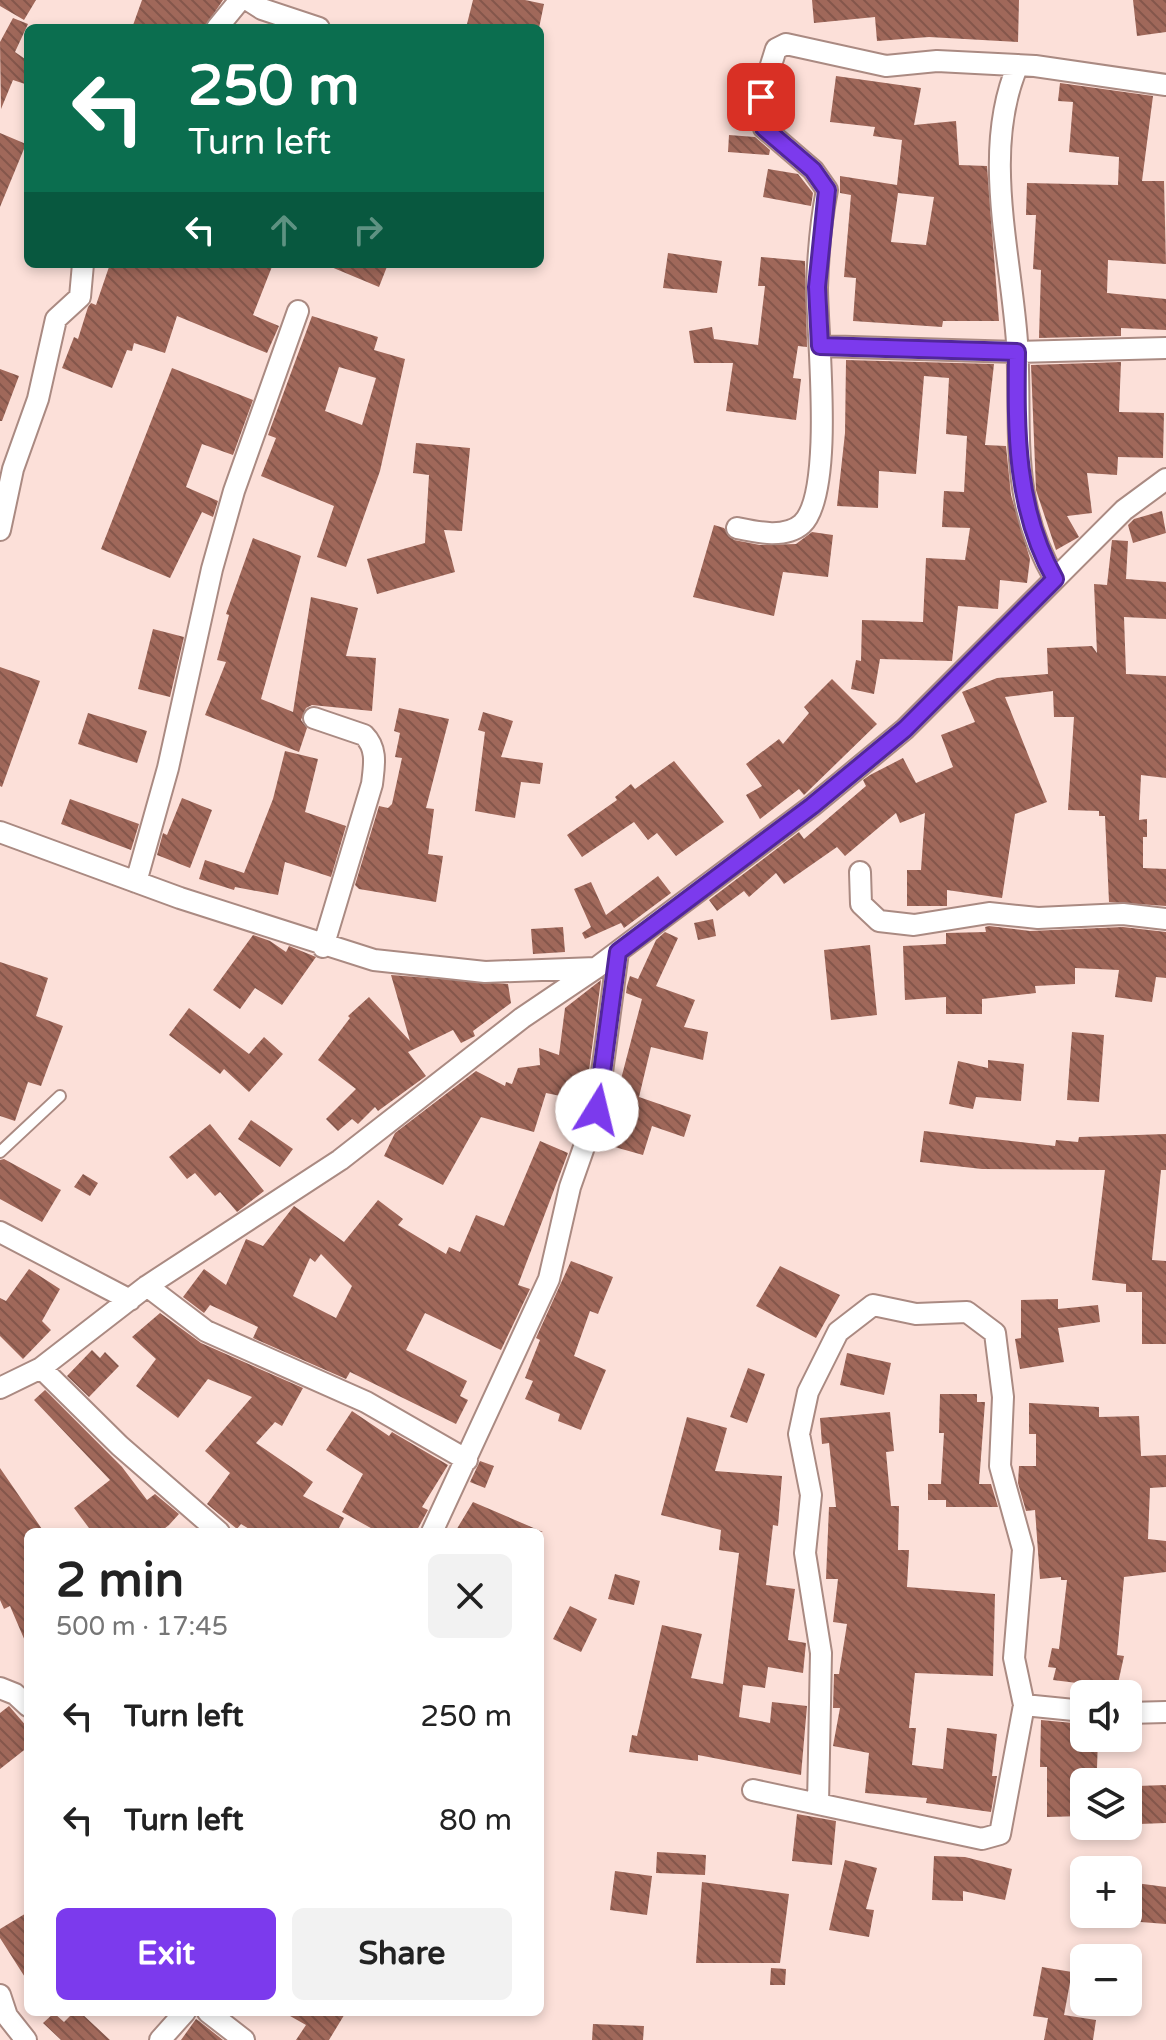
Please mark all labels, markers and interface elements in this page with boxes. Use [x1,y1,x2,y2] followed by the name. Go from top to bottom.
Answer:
[188,53,359,120] text: 250 m
[56,56,160,160] icon: left
[727,63,795,131] pin
[739,75,783,119] icon: arrive
[188,121,331,164] text: Turn left
[178,208,222,252] icon: left
[262,208,306,252] icon: ahead
[346,208,390,252] icon: right
[555,1068,639,1152] position arrow
[56,1552,184,1610] text: 2 min
[428,1554,512,1638] button: close
[56,1611,228,1642] text: 500 m · 17:45
[1070,1680,1142,2016] map controls
[1070,1680,1142,1752] button: sound
[56,1694,100,1738] icon: left
[124,1698,243,1735] text: Turn left
[420,1698,512,1735] text: 250 m
[1070,1768,1142,1840] button: layers
[56,1798,100,1842] icon: left
[124,1802,243,1839] text: Turn left
[439,1802,512,1839] text: 80 m
[1070,1856,1142,1928] button: +
[56,1908,276,2000] button: Exit
[292,1908,512,2000] button: Share
[1070,1944,1142,2016] button: −

